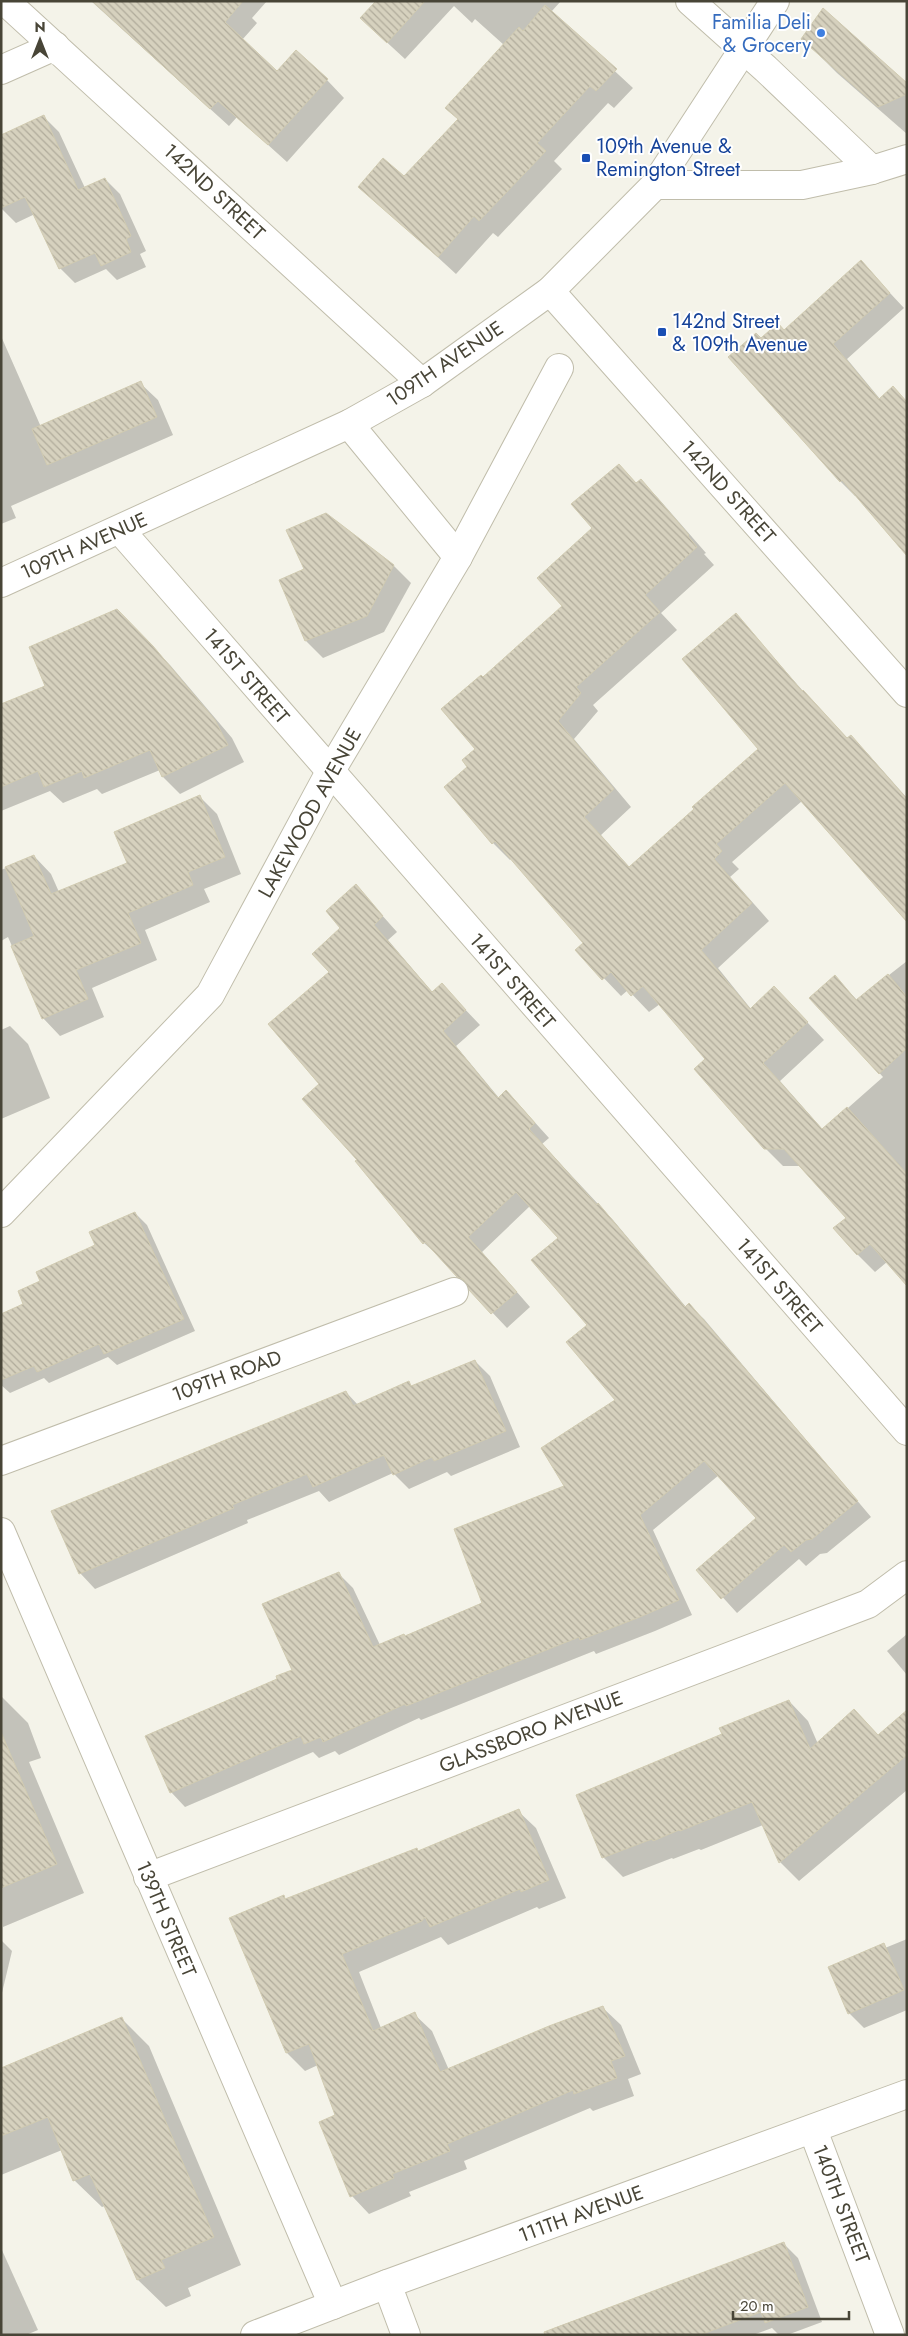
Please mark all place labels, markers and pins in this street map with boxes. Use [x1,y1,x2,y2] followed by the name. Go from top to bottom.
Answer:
[712,8,811,60] place label: Familia Deli & Grocery
[815,27,827,39] marker: Familia Deli & Grocery
[596,132,740,184] place label: 109th Avenue & Remington Street
[580,152,592,164] marker: 109th Avenue & Remington Street
[672,307,808,359] place label: 142nd Street & 109th Avenue
[656,326,668,338] marker: 142nd Street & 109th Avenue

